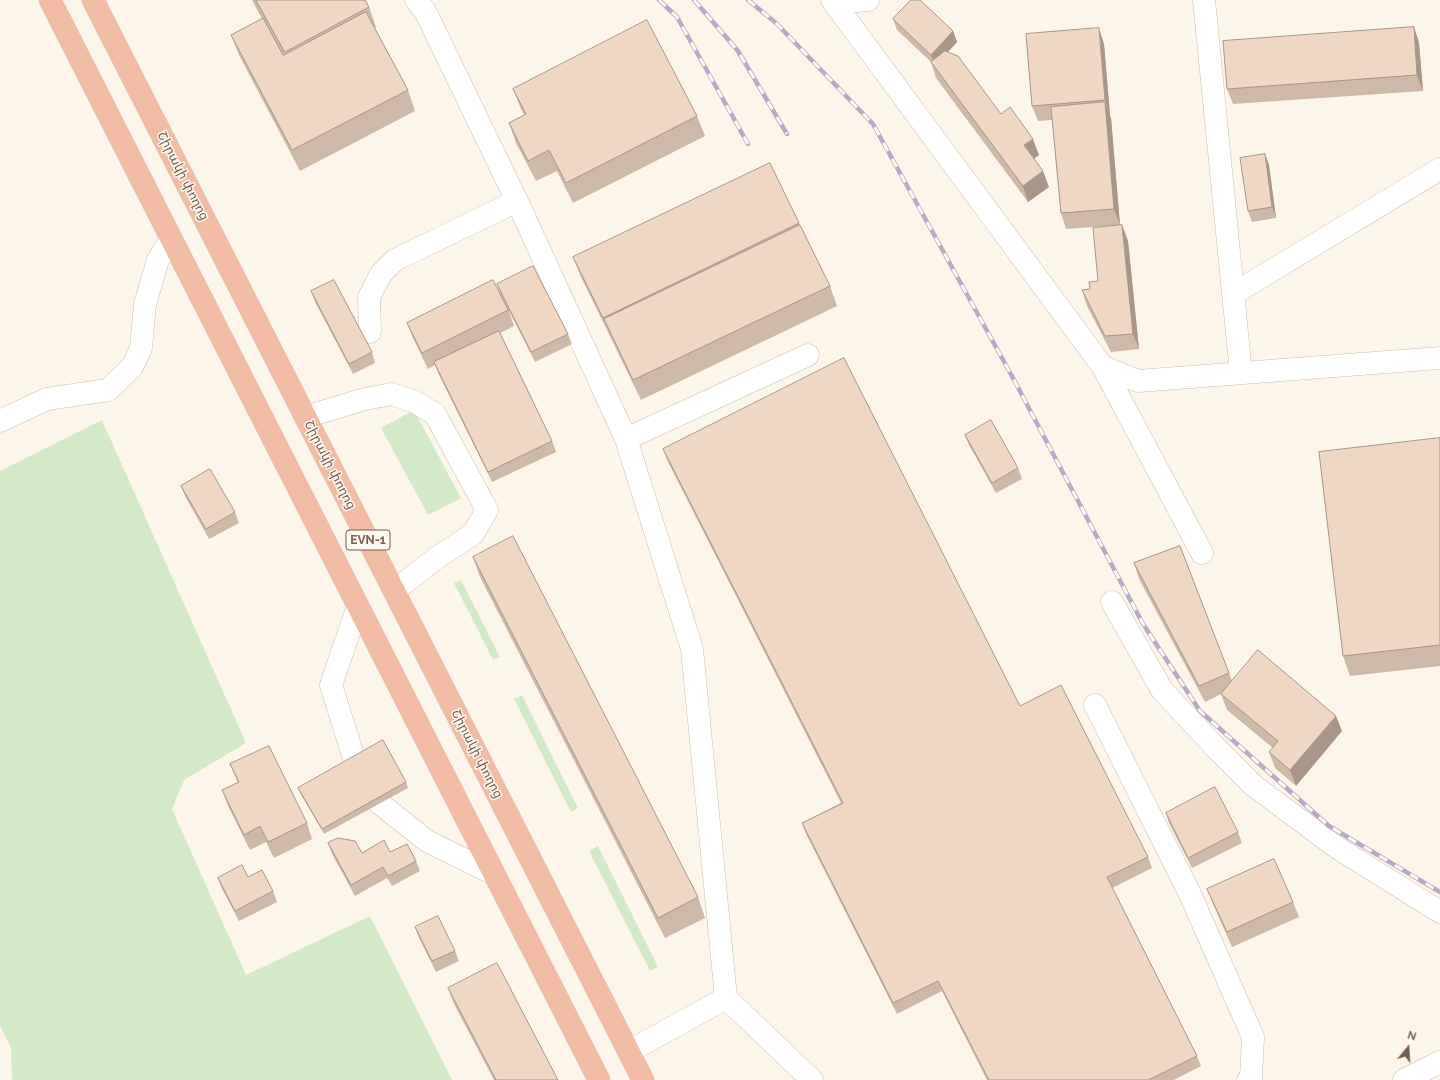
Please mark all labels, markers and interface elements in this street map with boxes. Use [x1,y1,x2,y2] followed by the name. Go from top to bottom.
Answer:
[154,129,212,223] street label: Շիրակի փողոց
[301,418,359,512] street label: Շիրակի փողոց
[346,530,390,550] road number: EVN-1
[448,707,506,801] street label: Շիրակի փողոց
[1388,1028,1428,1068] north arrow
[1406,1029,1418,1044] text: N

